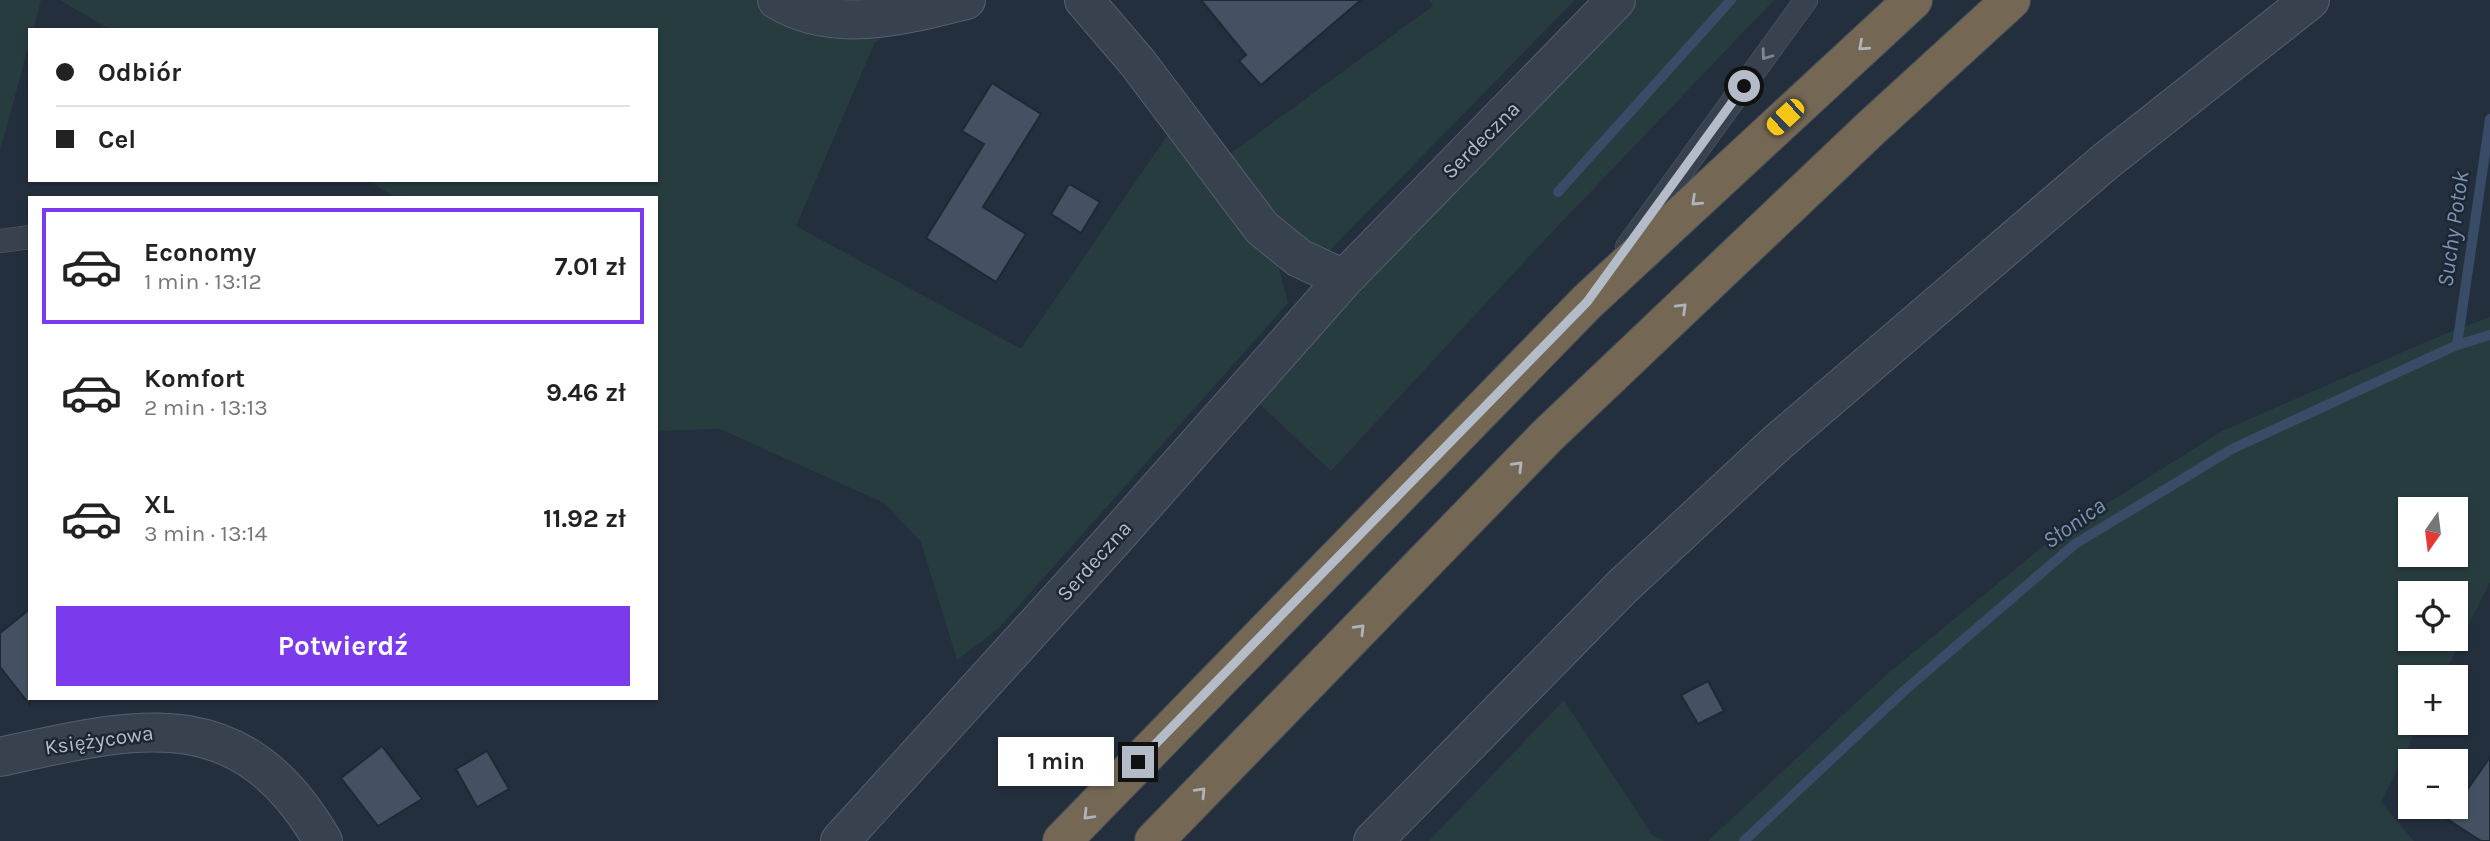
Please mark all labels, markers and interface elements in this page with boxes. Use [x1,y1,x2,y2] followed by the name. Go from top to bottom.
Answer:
[1858,38,1871,50] one-way arrow
[1762,47,1775,60] one-way arrow
[98,57,181,88] text: Odbiór
[1728,70,1760,102] route start
[1763,95,1808,139] car
[1437,96,1525,184] street label: Serdeczna
[98,124,136,155] text: Cel
[2432,169,2475,289] water label: Suchy Potok
[1691,192,1704,205] one-way arrow
[60,235,123,298] icon: car
[144,237,256,268] text: Economy
[554,251,626,282] text: 7.01 zł
[144,268,262,295] text: 1 min · 13:12
[1674,303,1687,316] one-way arrow
[60,361,123,424] icon: car
[144,363,245,394] text: Komfort
[546,377,626,408] text: 9.46 zł
[144,394,268,421] text: 2 min · 13:13
[1510,461,1523,474] one-way arrow
[60,487,123,550] icon: car
[144,489,175,520] text: XL
[2037,492,2111,554] water label: Słonica
[2398,497,2468,567] north arrow
[2398,497,2468,819] map controls
[543,503,626,534] text: 11.92 zł
[1052,516,1136,606] street label: Serdeczna
[144,520,267,547] text: 3 min · 13:14
[2398,581,2468,651] button: locate
[56,606,630,686] button: Potwierdź
[1351,624,1364,637] one-way arrow
[2398,665,2468,735] button: +
[43,720,155,760] street label: Księżycowa
[998,738,1114,786] callout: 1 min
[1122,746,1154,778] route end
[1027,748,1085,775] text: 1 min
[2398,749,2468,819] button: −
[1193,787,1206,800] one-way arrow
[1083,806,1096,819] one-way arrow

